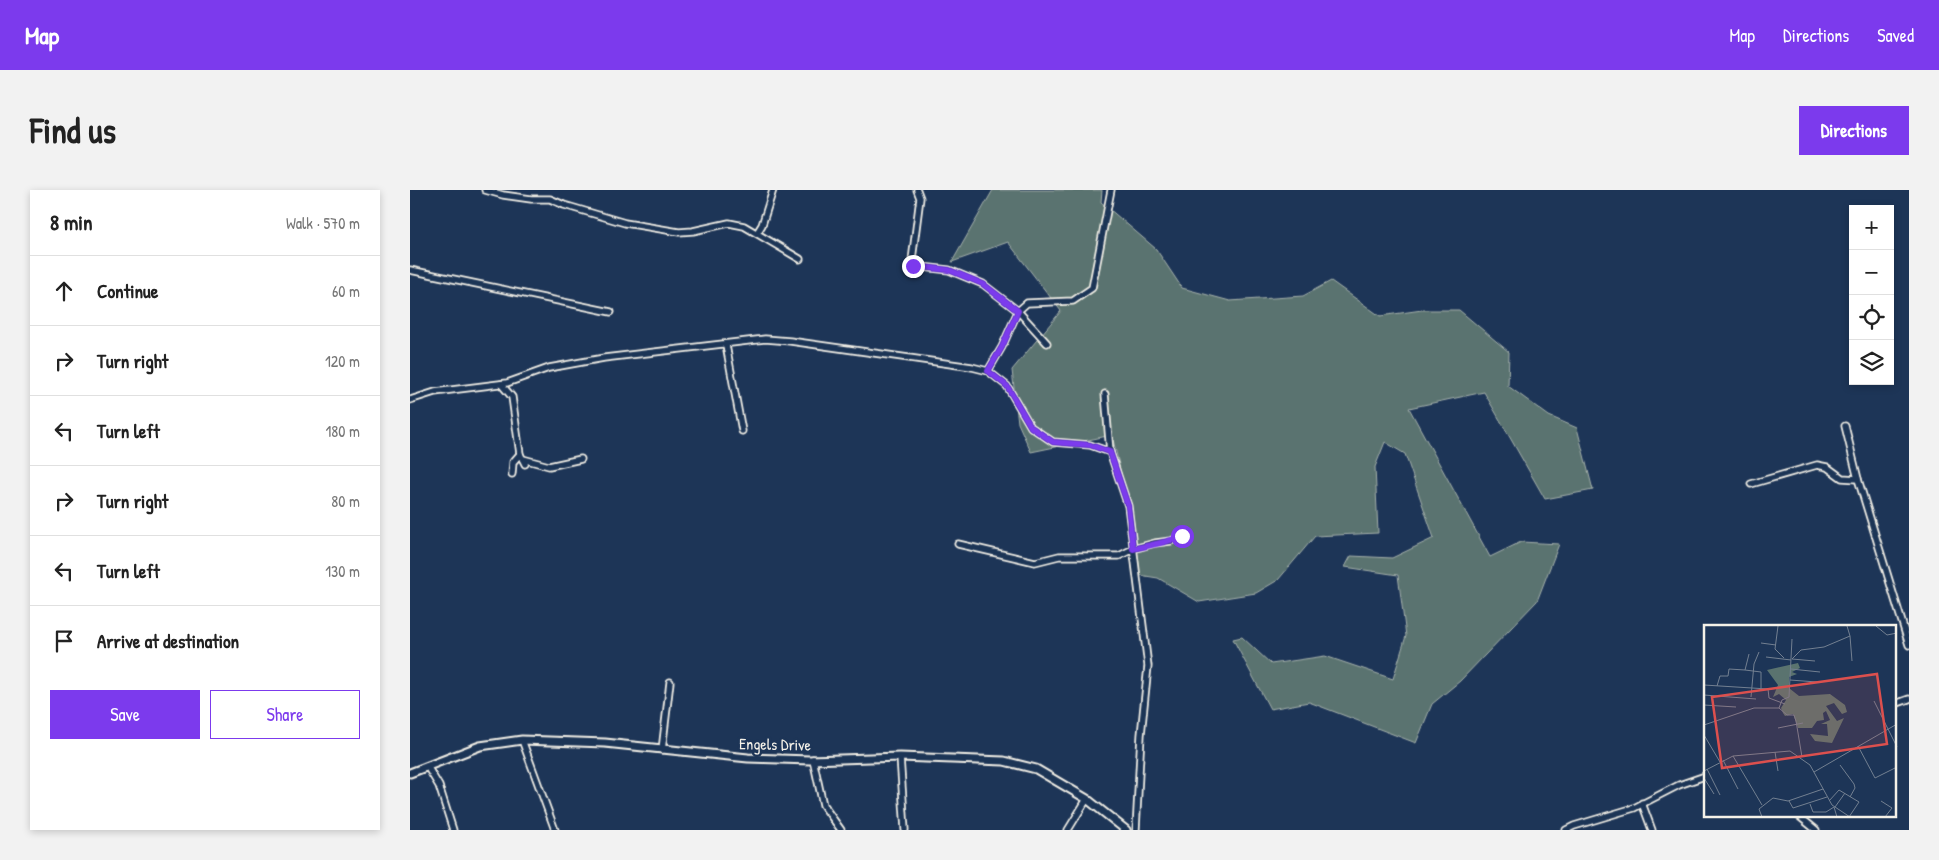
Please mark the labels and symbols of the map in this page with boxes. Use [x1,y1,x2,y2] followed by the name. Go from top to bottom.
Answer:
[902,255,925,278] route end
[1171,525,1194,548] route start
[1704,625,1896,818] inset map
[739,732,812,756] street label: Engels Drive

